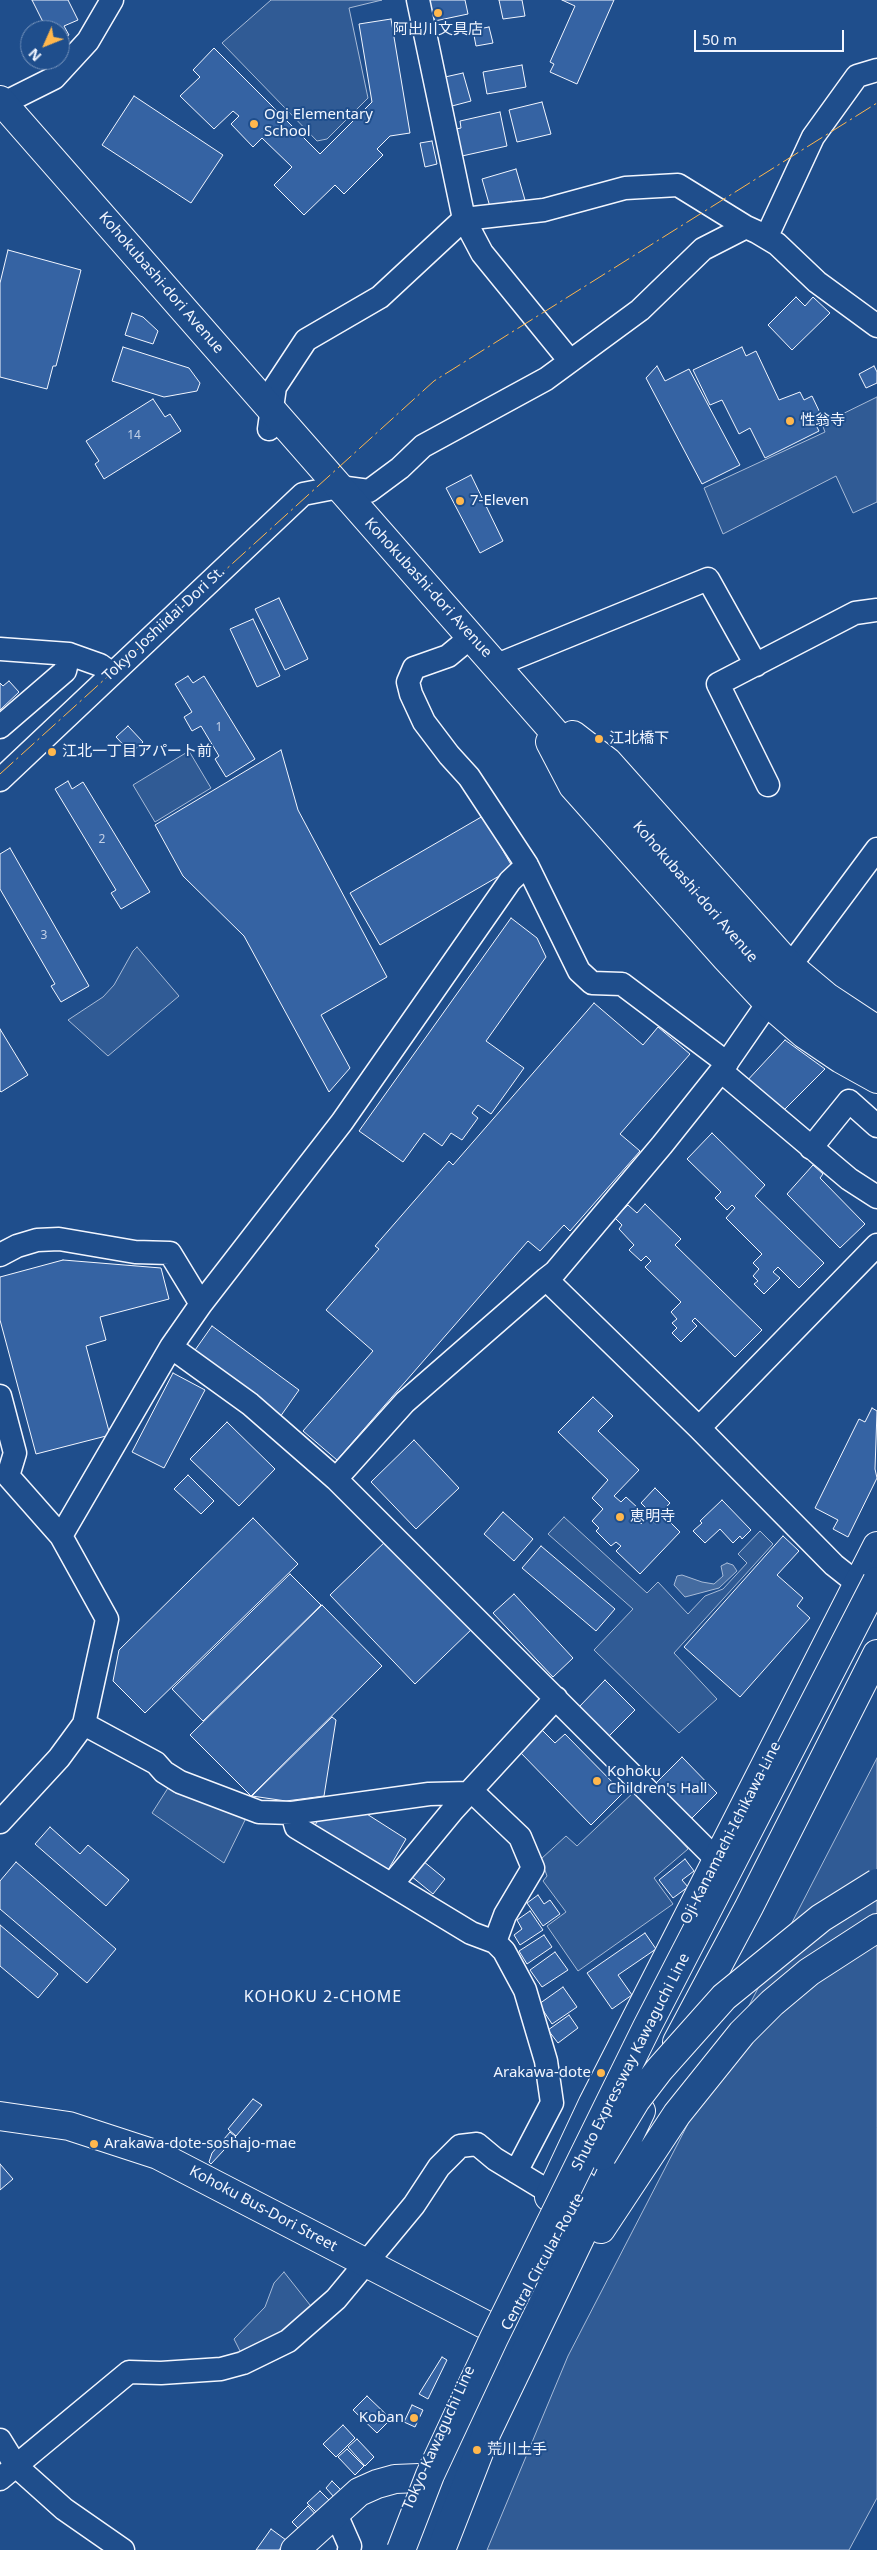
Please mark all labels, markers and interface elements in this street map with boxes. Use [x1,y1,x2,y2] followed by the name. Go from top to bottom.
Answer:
[432,7,444,19] marker: 阿出川文具店
[20,20,70,70] north arrow
[697,20,847,52] scale bar
[393,21,483,39] place label: 阿出川文具店
[702,29,737,49] text: 50 m
[24,44,45,66] text: N
[264,106,373,141] place label: Ogi Elementary School
[248,118,260,130] marker: Ogi Elementary School
[95,209,227,357] street label: Kohokubashi-dori Avenue
[800,412,845,430] place label: 性翁寺
[784,415,796,427] marker: 性翁寺
[127,429,141,443] house number: 14
[470,492,529,510] place label: 7-Eleven
[454,495,466,507] marker: 7-Eleven
[361,514,495,662] street label: Kohokubashi-dori Avenue
[99,563,229,685] street label: Tokyo Joshiidai-Dori St.
[216,721,222,735] house number: 1
[609,730,669,748] place label: 江北橋下
[593,733,605,745] marker: 江北橋下
[62,743,212,761] place label: 江北一丁目アパート前
[46,746,58,758] marker: 江北一丁目アパート前
[629,818,761,966] street label: Kohokubashi-dori Avenue
[99,833,105,847] house number: 2
[41,929,47,943] house number: 3
[630,1508,675,1526] place label: 恵明寺
[614,1511,626,1523] marker: 恵明寺
[677,1739,785,1927] street label: Oji-Kanamachi-Ichikawa Line
[607,1763,707,1798] place label: Kohoku Children's Hall
[591,1775,603,1787] marker: Kohoku Children's Hall
[568,1950,694,2174] street label: Shuto Expressway Kawaguchi Line
[242,1987,404,2007] district label: KOHOKU 2-CHOME
[493,2064,591,2082] place label: Arakawa-dote
[595,2067,607,2079] marker: Arakawa-dote
[104,2135,296,2153] place label: Arakawa-dote-soshajo-mae
[88,2138,100,2150] marker: Arakawa-dote-soshajo-mae
[186,2162,340,2256] street label: Kohoku Bus-Dori Street
[498,2190,588,2334] street label: Central Circular Route
[399,2363,479,2513] street label: Tokyo-Kawaguchi Line
[359,2409,404,2427] place label: Koban
[408,2412,420,2424] marker: Koban
[487,2441,547,2459] place label: 荒川土手
[471,2444,483,2456] marker: 荒川土手

